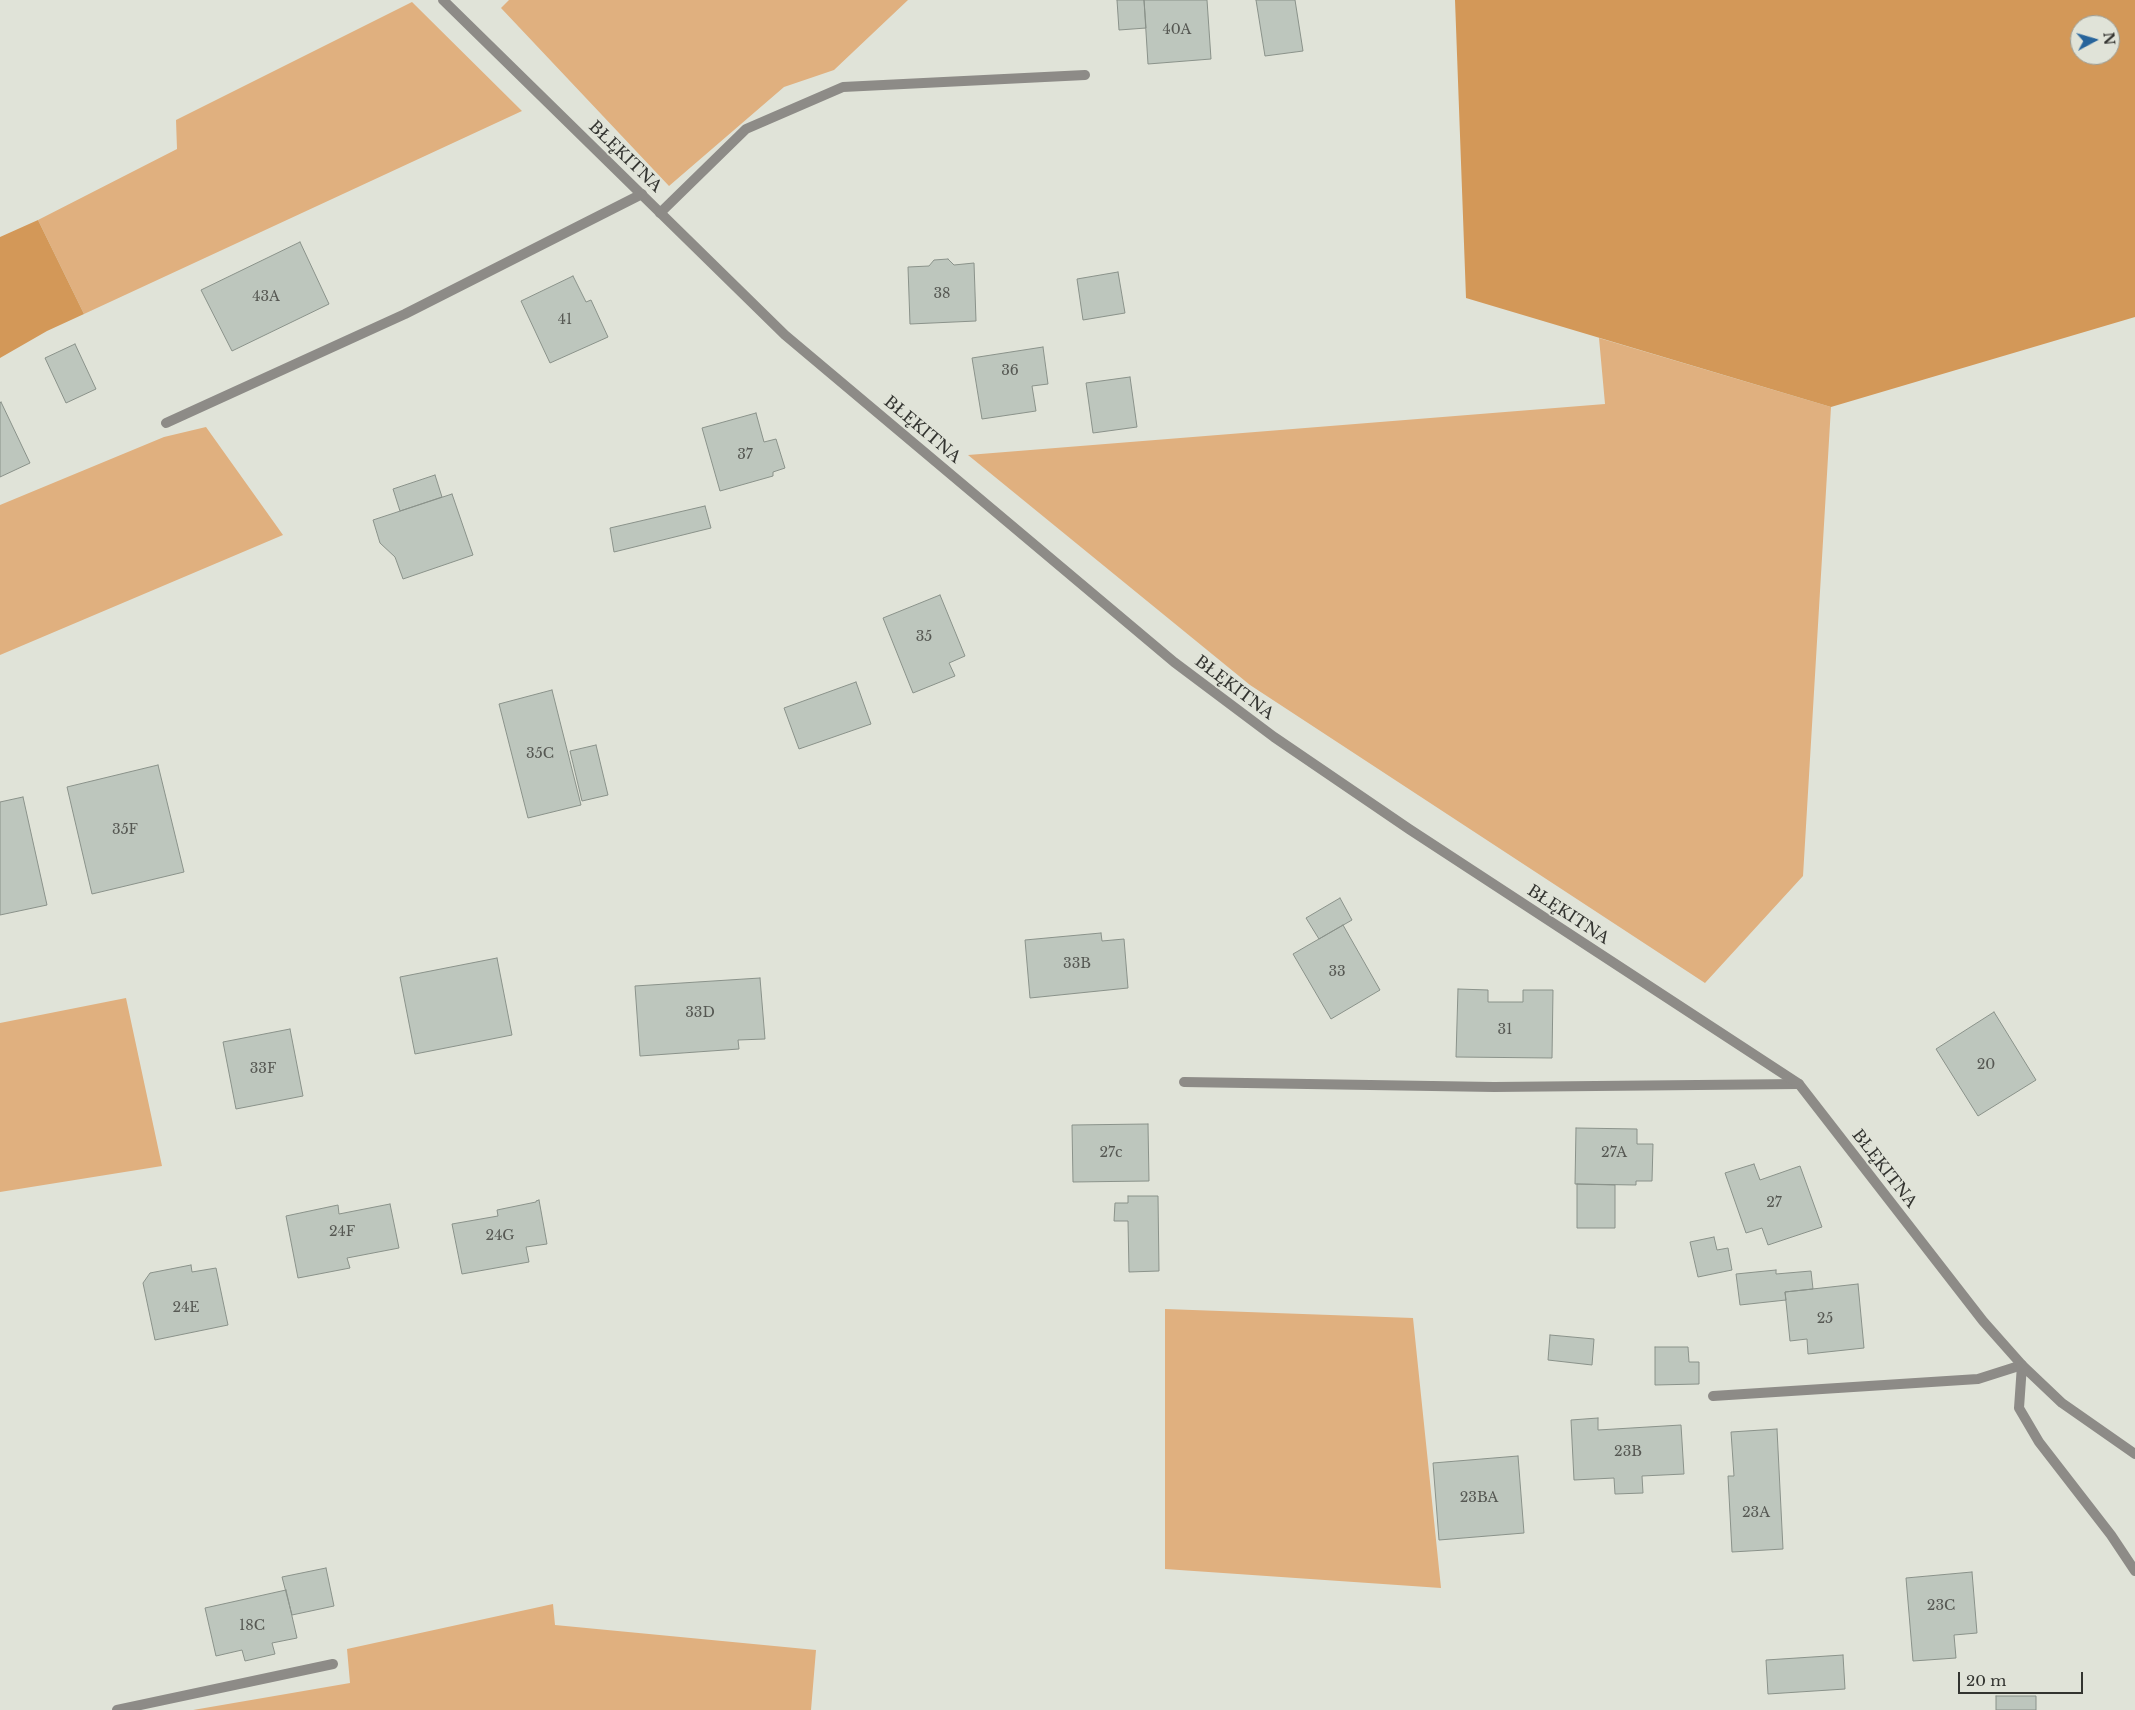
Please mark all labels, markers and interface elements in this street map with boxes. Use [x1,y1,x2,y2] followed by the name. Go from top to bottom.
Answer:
[2070,15,2120,65] north arrow
[1163,22,1191,38] house number: 40A
[2099,31,2119,46] text: N
[585,117,665,197] street label: BŁĘKITNA
[933,286,951,302] house number: 38
[252,289,280,305] house number: 43A
[558,312,572,328] house number: 41
[1001,363,1019,379] house number: 36
[880,392,964,468] street label: BŁĘKITNA
[737,447,753,463] house number: 37
[916,629,932,645] house number: 35
[1191,652,1277,724] street label: BŁĘKITNA
[526,746,554,762] house number: 35C
[112,822,138,838] house number: 35F
[1523,881,1613,949] street label: BŁĘKITNA
[1063,956,1091,972] house number: 33B
[1328,964,1346,980] house number: 33
[685,1005,715,1021] house number: 33D
[1498,1022,1512,1038] house number: 31
[1977,1057,1995,1073] house number: 20
[250,1061,276,1077] house number: 33F
[1848,1126,1920,1212] street label: BŁĘKITNA
[1099,1145,1123,1161] house number: 27c
[1601,1145,1627,1161] house number: 27A
[1766,1195,1782,1211] house number: 27
[329,1224,355,1240] house number: 24F
[486,1228,514,1244] house number: 24G
[173,1300,199,1316] house number: 24E
[1817,1311,1833,1327] house number: 25
[1614,1444,1642,1460] house number: 23B
[1460,1490,1498,1506] house number: 23BA
[1742,1505,1770,1521] house number: 23A
[1927,1598,1955,1614] house number: 23C
[239,1618,265,1634] house number: 18C
[1960,1662,2085,1694] scale bar
[1966,1671,2006,1690] text: 20 m

